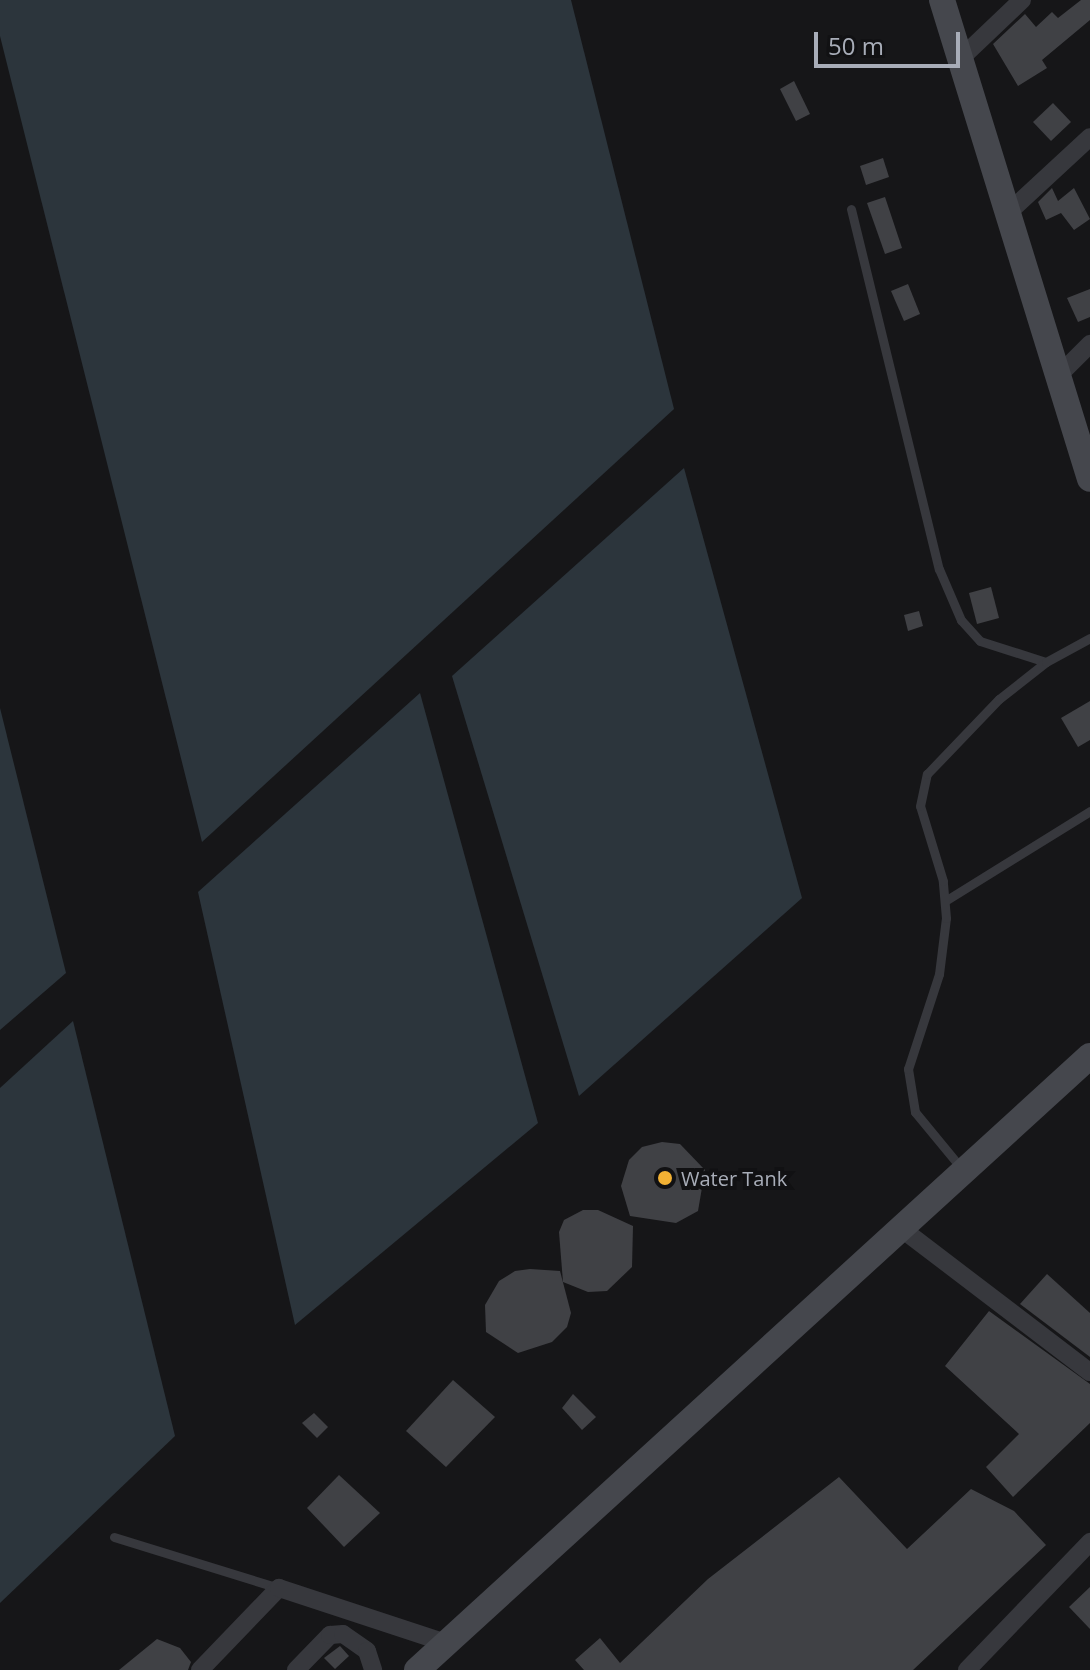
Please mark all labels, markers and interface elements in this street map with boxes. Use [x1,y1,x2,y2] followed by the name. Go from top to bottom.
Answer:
[818,16,964,66] scale bar
[828,29,884,62] text: 50 m
[681,1166,787,1190] place label: Water Tank
[656,1169,674,1187] marker: Water Tank

